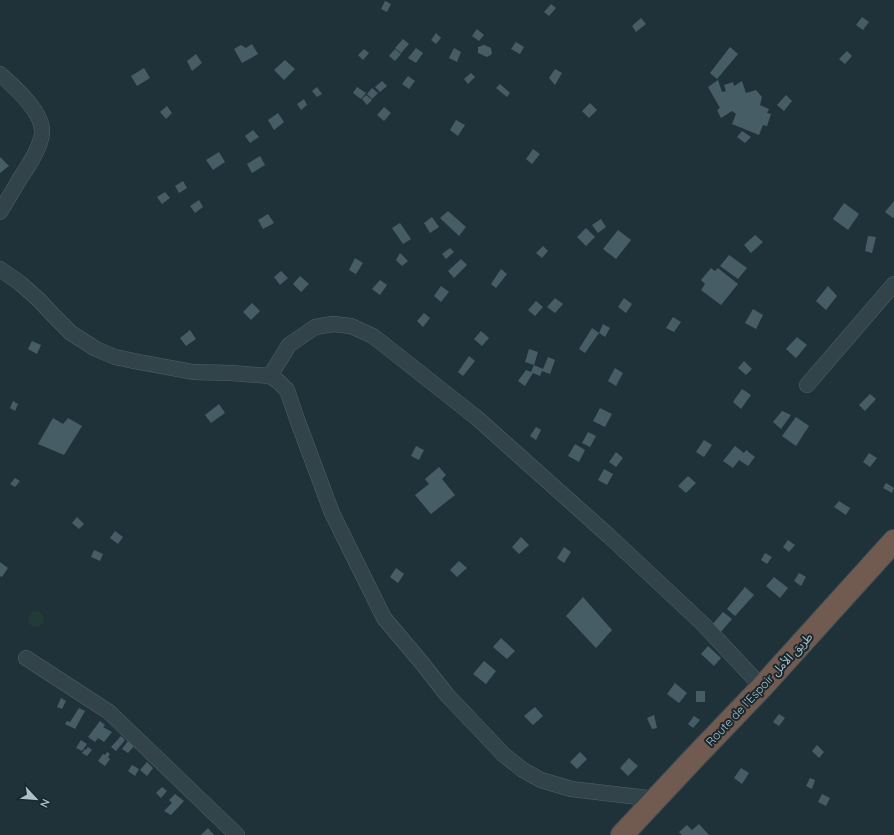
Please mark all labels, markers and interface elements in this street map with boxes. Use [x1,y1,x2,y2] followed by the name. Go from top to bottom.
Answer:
[702,629,816,750] street label: Route de l’Espoir طريق الأمل
[16,779,56,819] north arrow
[37,797,53,810] text: N

